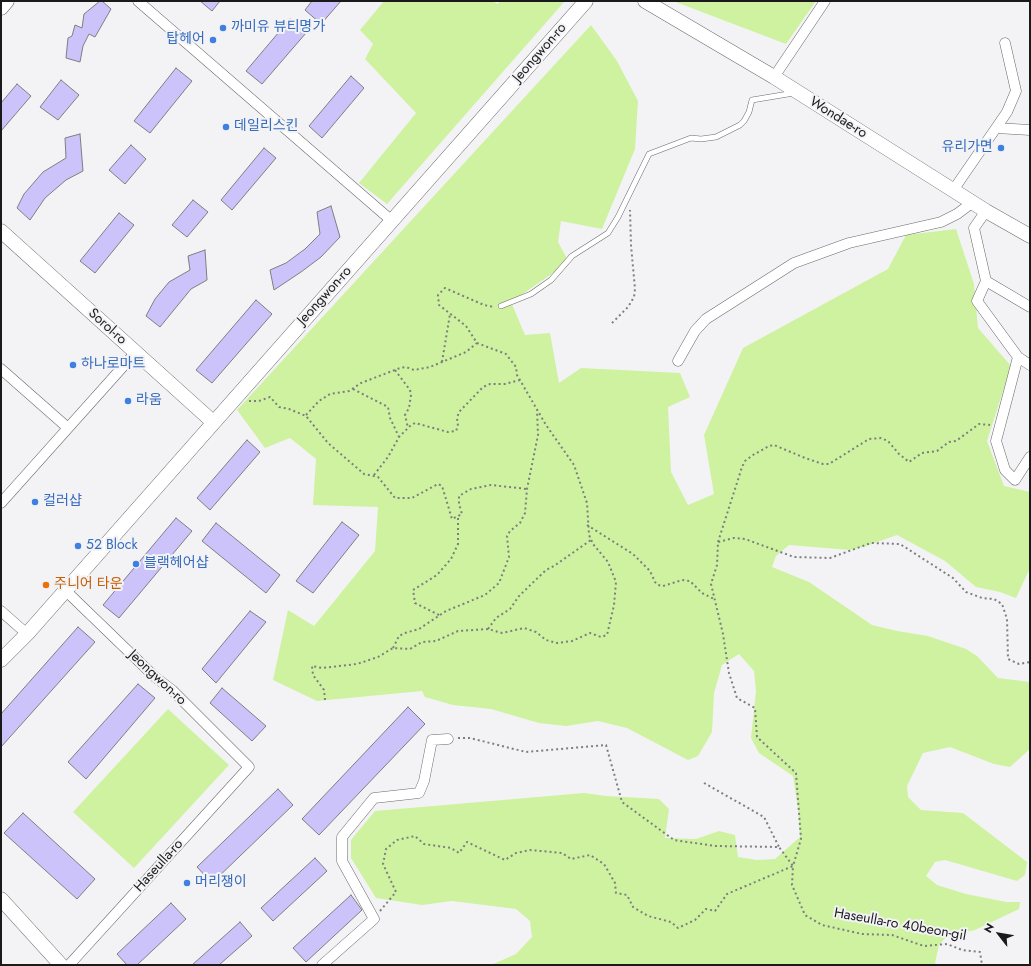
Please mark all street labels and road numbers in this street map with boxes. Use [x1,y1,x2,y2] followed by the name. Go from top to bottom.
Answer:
[510,20,570,86] street label: Jeongwon-ro
[806,94,870,142] street label: Wondae-ro
[294,263,356,329] street label: Jeongwon-ro
[84,305,130,349] street label: Sorol-ro
[125,647,189,709] street label: Jeongwon-ro
[131,836,187,896] street label: Haseulla-ro
[833,905,967,945] street label: Haseulla-ro 40beon-gil

